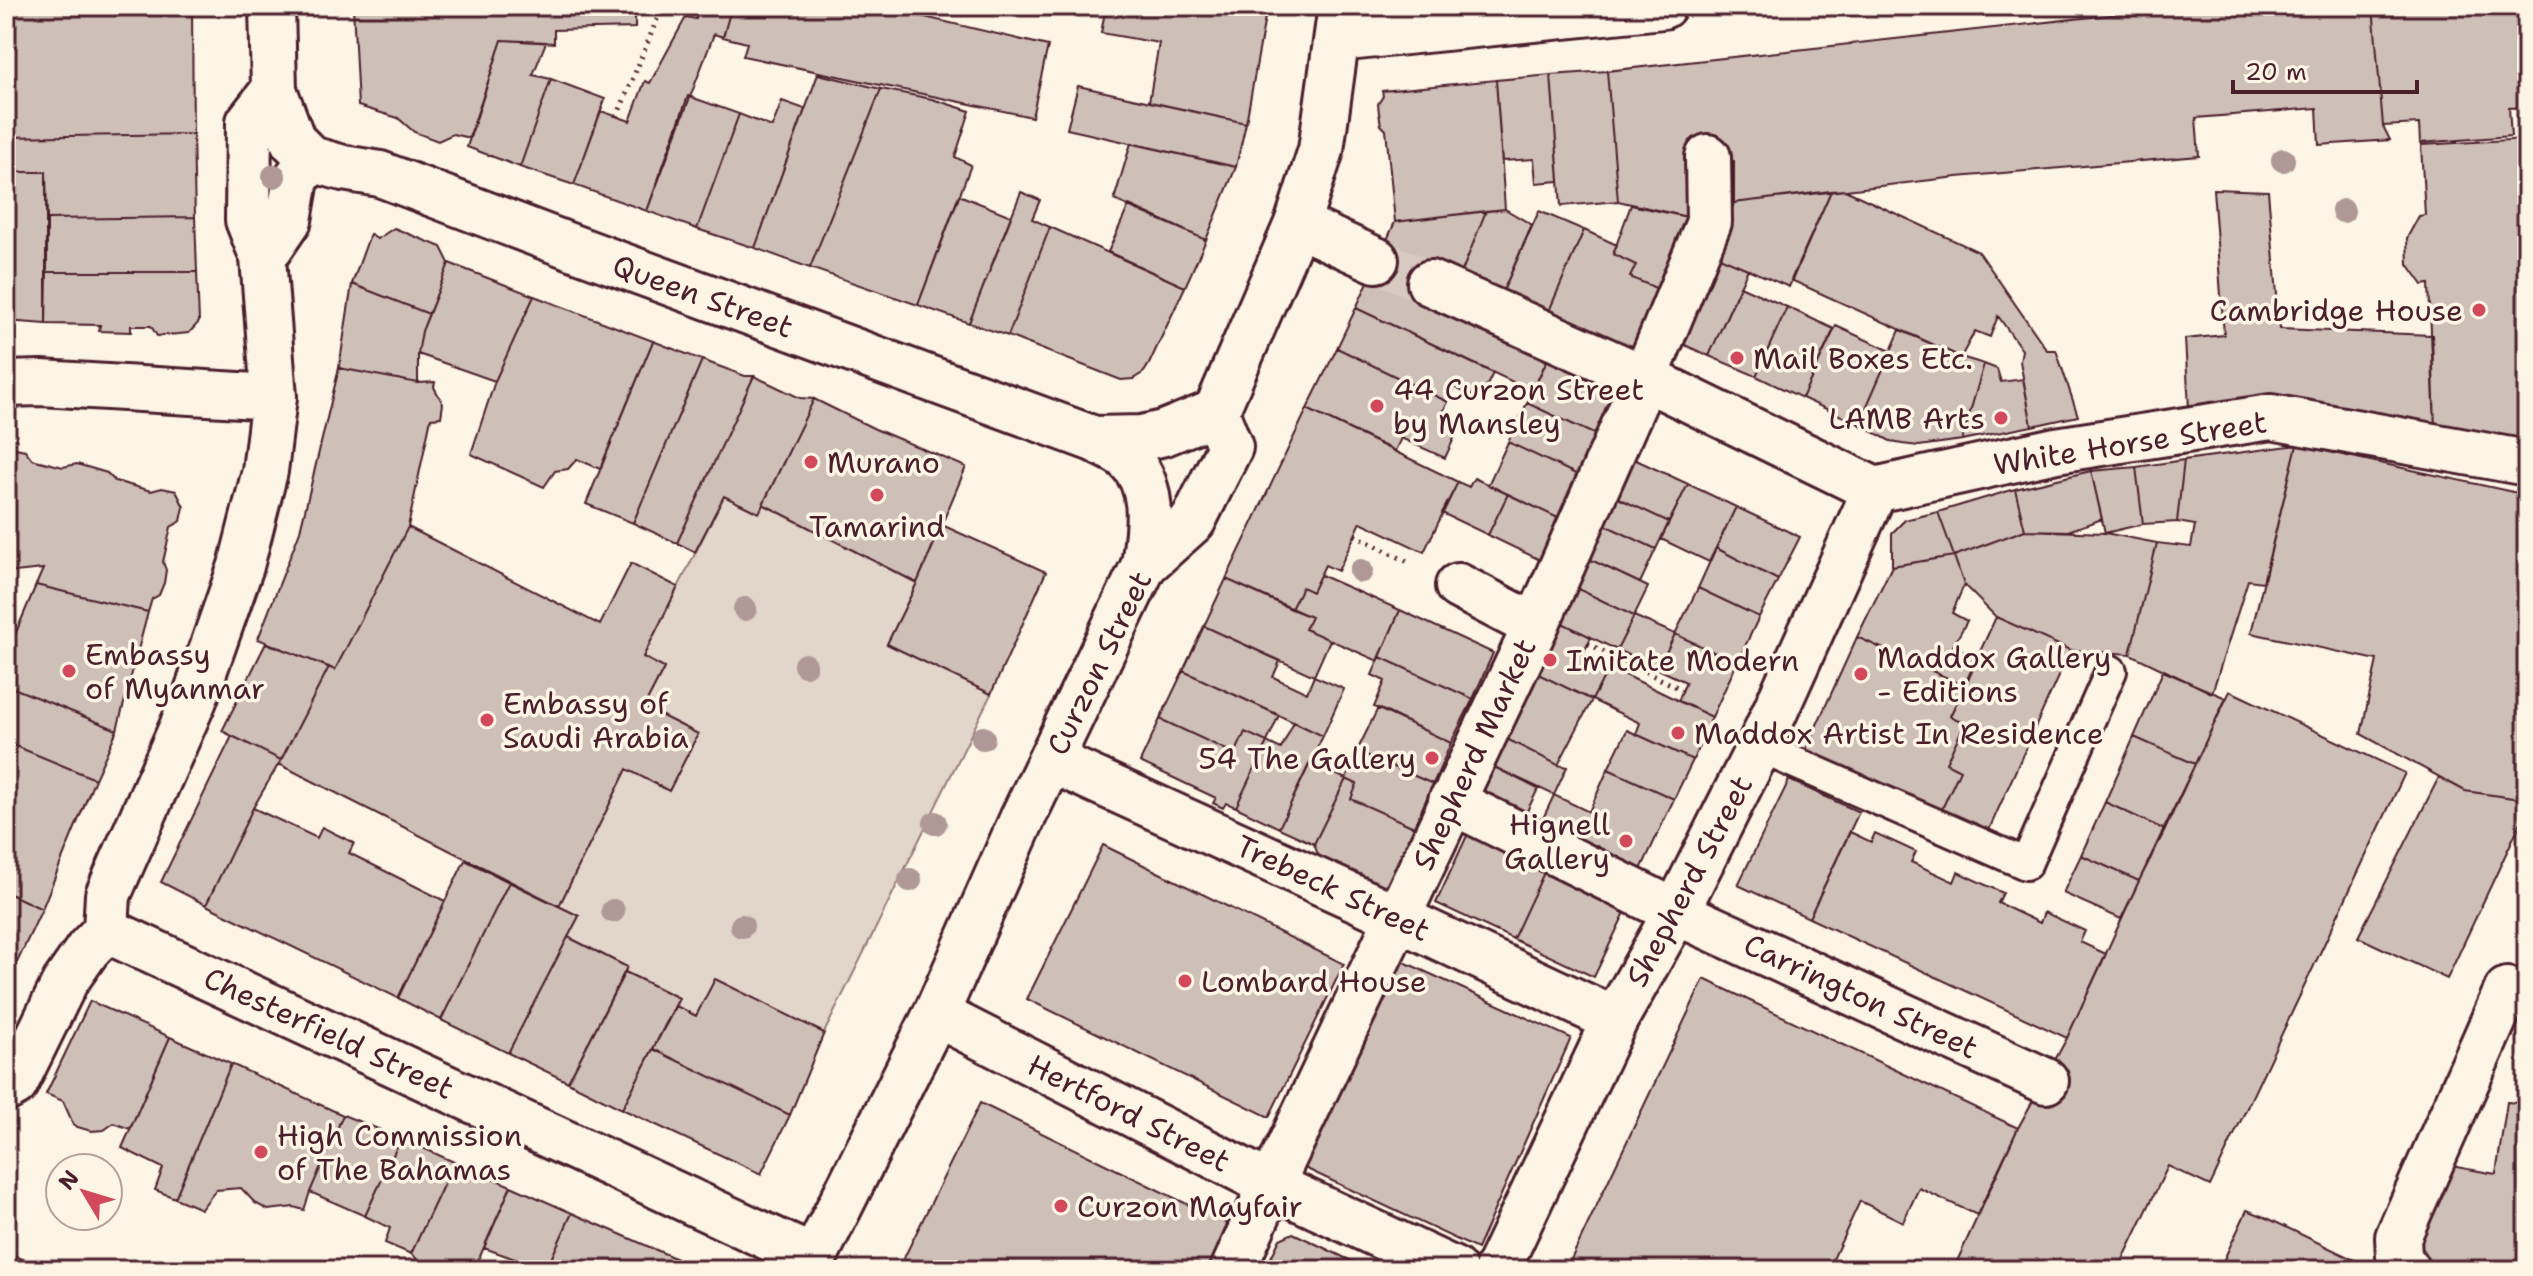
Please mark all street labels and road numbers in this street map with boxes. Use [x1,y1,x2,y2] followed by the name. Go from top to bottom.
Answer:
[607,244,799,348] street label: Queen Street
[1990,401,2270,485] street label: White Horse Street
[1037,564,1161,762] street label: Curzon Street
[1402,631,1546,877] street label: Shepherd Market
[1616,768,1762,994] street label: Shepherd Street
[1229,825,1437,951] street label: Trebeck Street
[1737,924,1985,1068] street label: Carrington Street
[197,957,461,1109] street label: Chesterfield Street
[1021,1044,1237,1182] street label: Hertford Street

